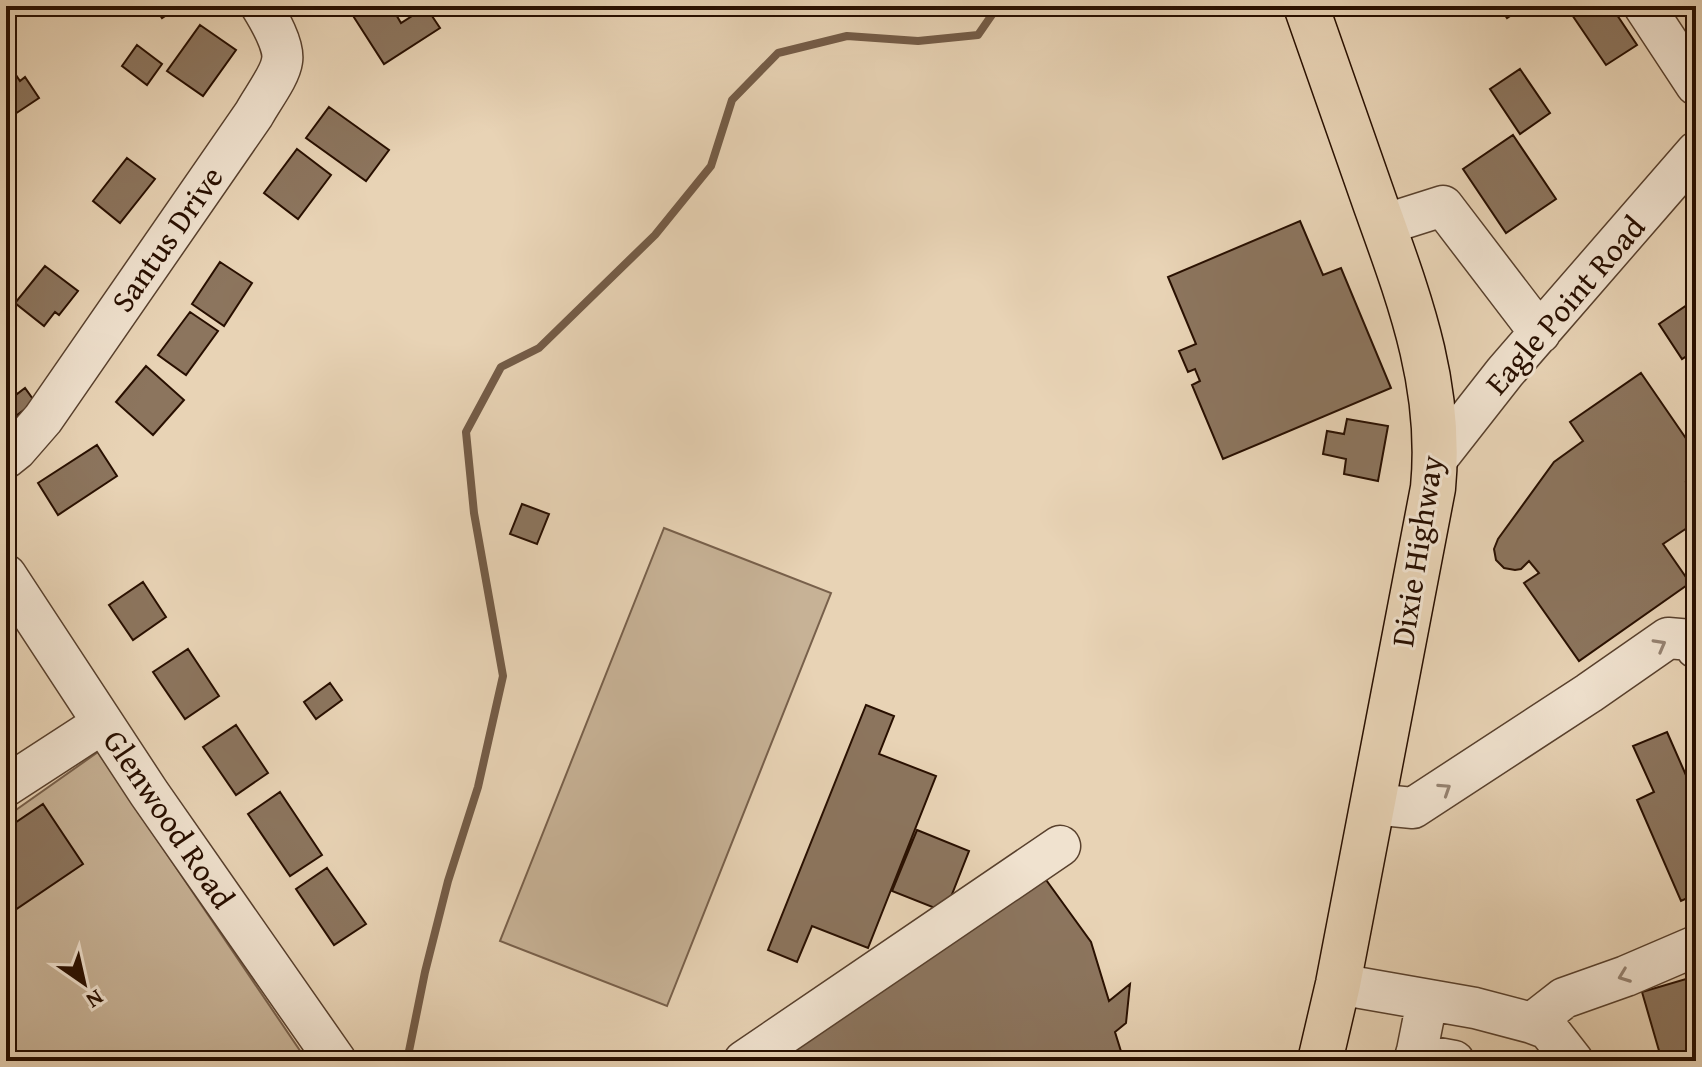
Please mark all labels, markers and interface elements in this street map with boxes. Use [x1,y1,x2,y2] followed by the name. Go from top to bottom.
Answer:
[99,156,234,321] street label: Santus Drive
[1473,205,1656,405] street label: Eagle Point Road
[1378,452,1455,650] street label: Dixie Highway
[1651,639,1666,655] one-way arrow
[92,720,247,918] street label: Glenwood Road
[1436,784,1450,799] one-way arrow
[44,943,124,1023] north arrow
[1618,966,1632,983] one-way arrow
[80,982,110,1017] text: N

